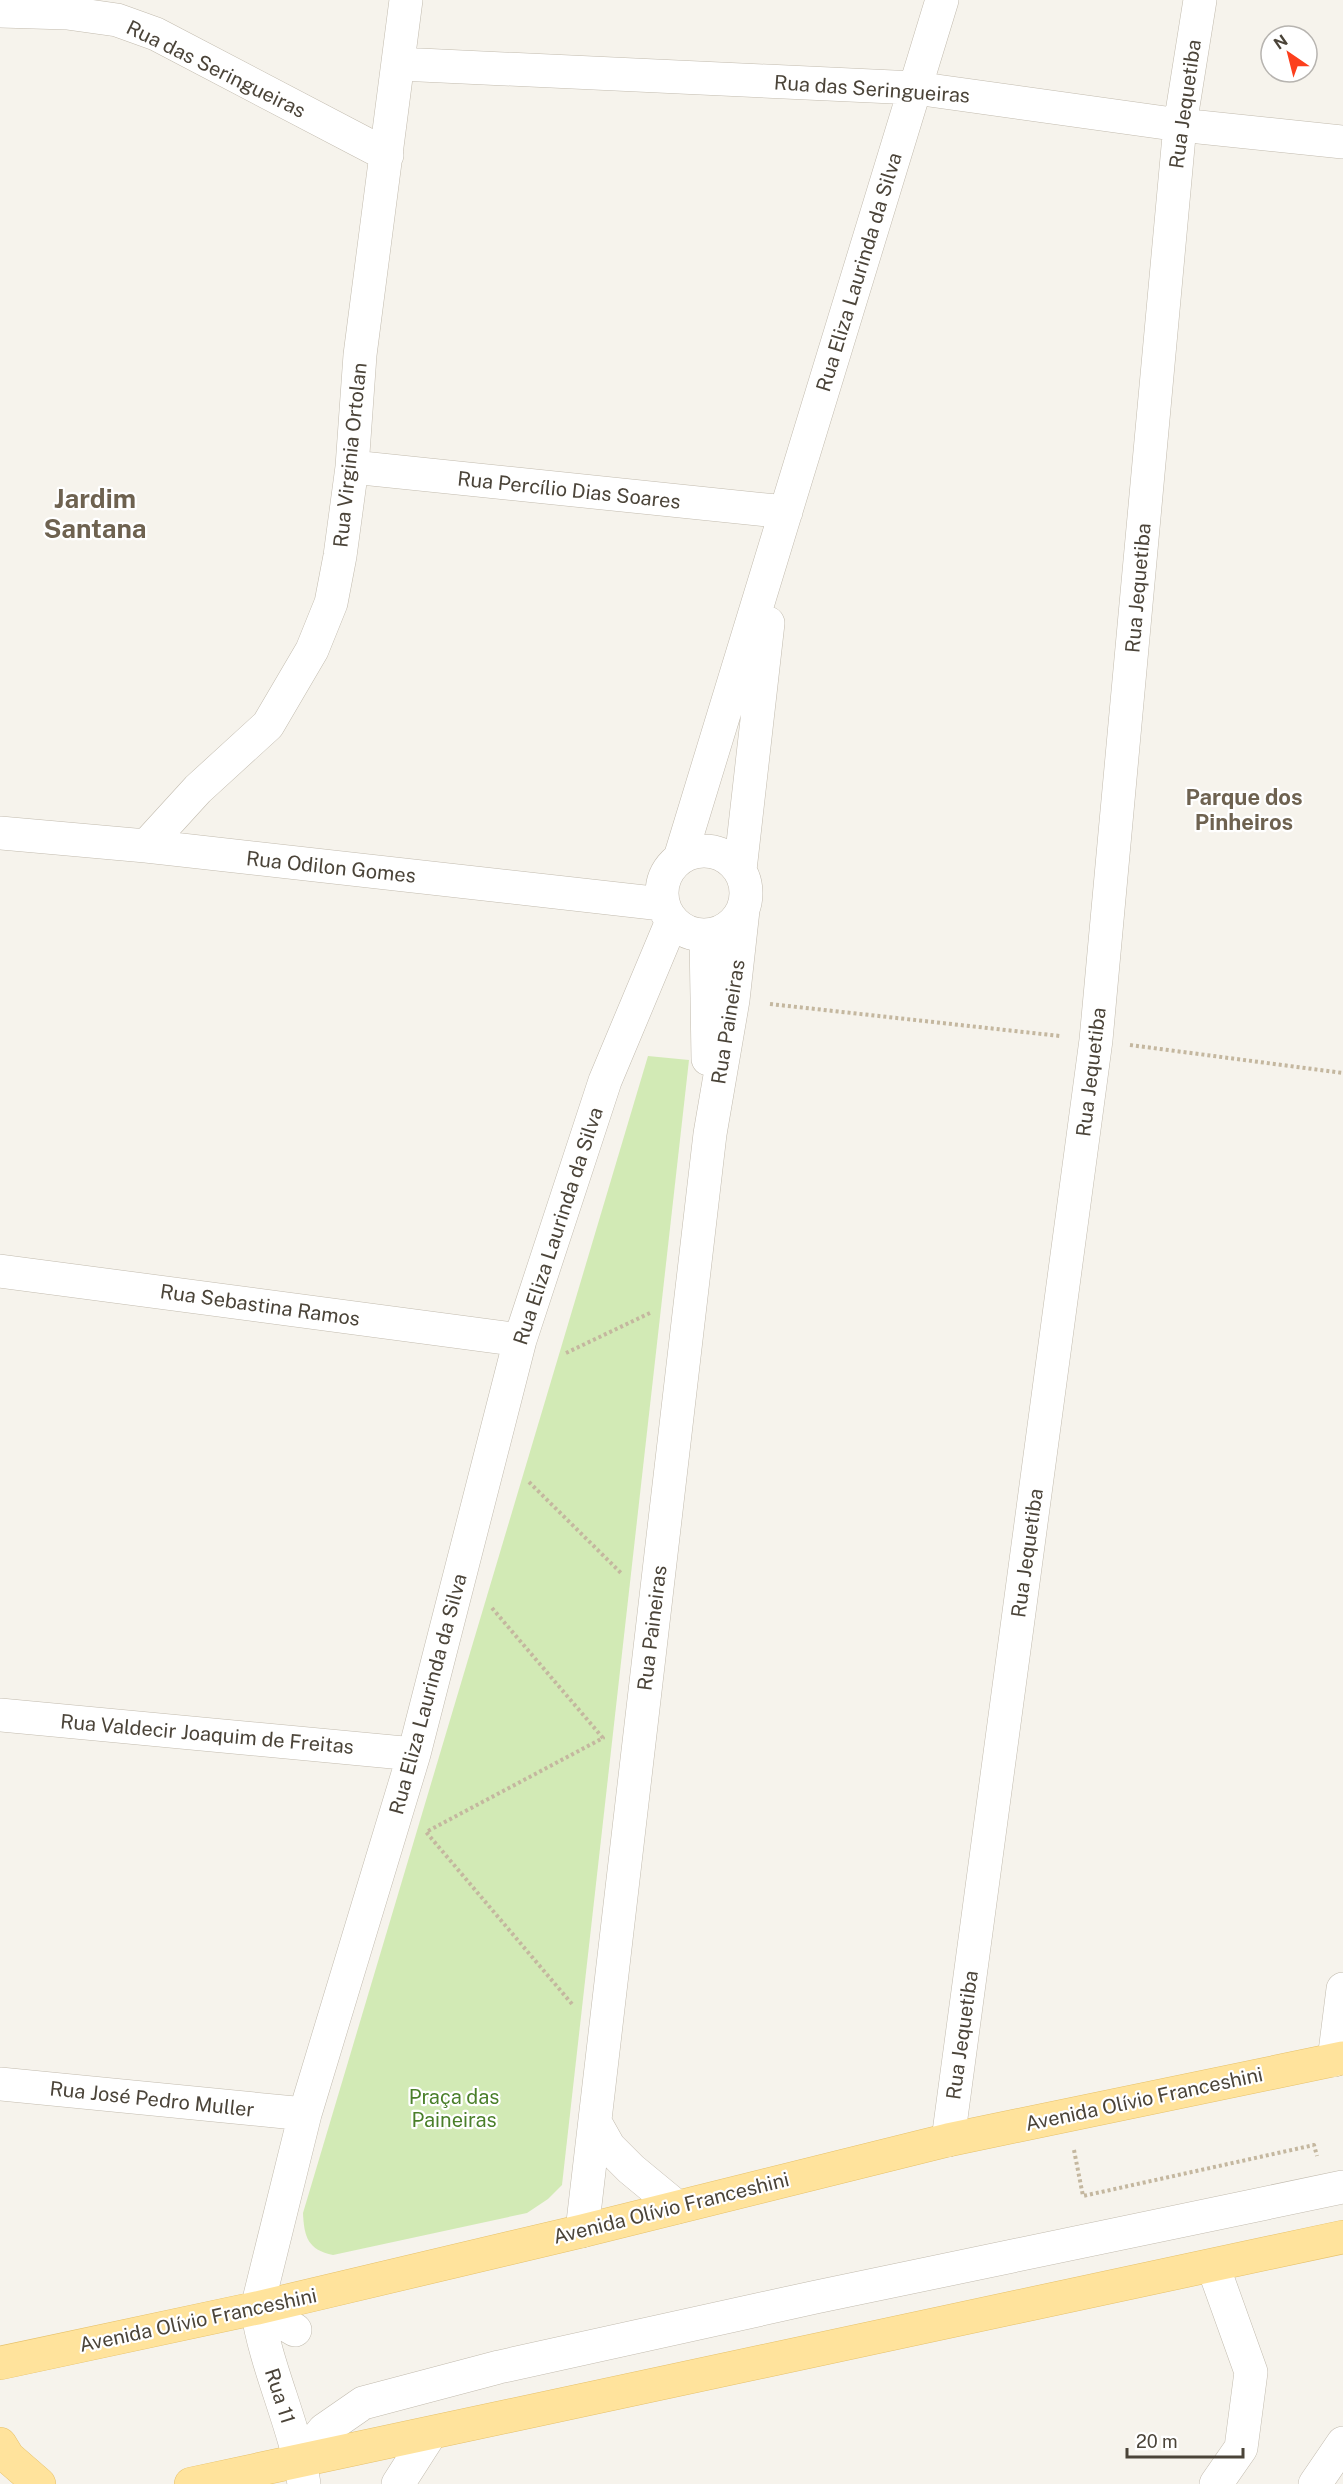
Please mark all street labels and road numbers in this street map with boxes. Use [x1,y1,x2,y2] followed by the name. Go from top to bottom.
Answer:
[123,15,309,123] street label: Rua das Seringueiras
[1164,38,1206,170] street label: Rua Jequetiba
[773,70,971,108] street label: Rua das Seringueiras
[811,150,907,394] street label: Rua Eliza Laurinda da Silva
[328,361,372,549] street label: Rua Virginia Ortolan
[456,466,682,514] street label: Rua Percílio Dias Soares
[1120,522,1156,654] street label: Rua Jequetiba
[245,846,417,888] street label: Rua Odilon Gomes
[706,958,750,1086] street label: Rua Paineiras
[1071,1006,1111,1138] street label: Rua Jequetiba
[508,1104,608,1348] street label: Rua Eliza Laurinda da Silva
[158,1279,362,1331] street label: Rua Sebastina Ramos
[1006,1487,1048,1619] street label: Rua Jequetiba
[632,1564,672,1692] street label: Rua Paineiras
[384,1571,472,1817] street label: Rua Eliza Laurinda da Silva
[59,1709,355,1759] street label: Rua Valdecir Joaquim de Freitas
[941,1969,983,2101] street label: Rua Jequetiba
[1023,2062,1265,2136] street label: Avenida Olívio Franceshini
[48,2076,256,2122] street label: Rua José Pedro Muller
[551,2167,791,2249] street label: Avenida Olívio Franceshini
[77,2283,319,2357] street label: Avenida Olívio Franceshini
[260,2365,300,2427] street label: Rua 11

